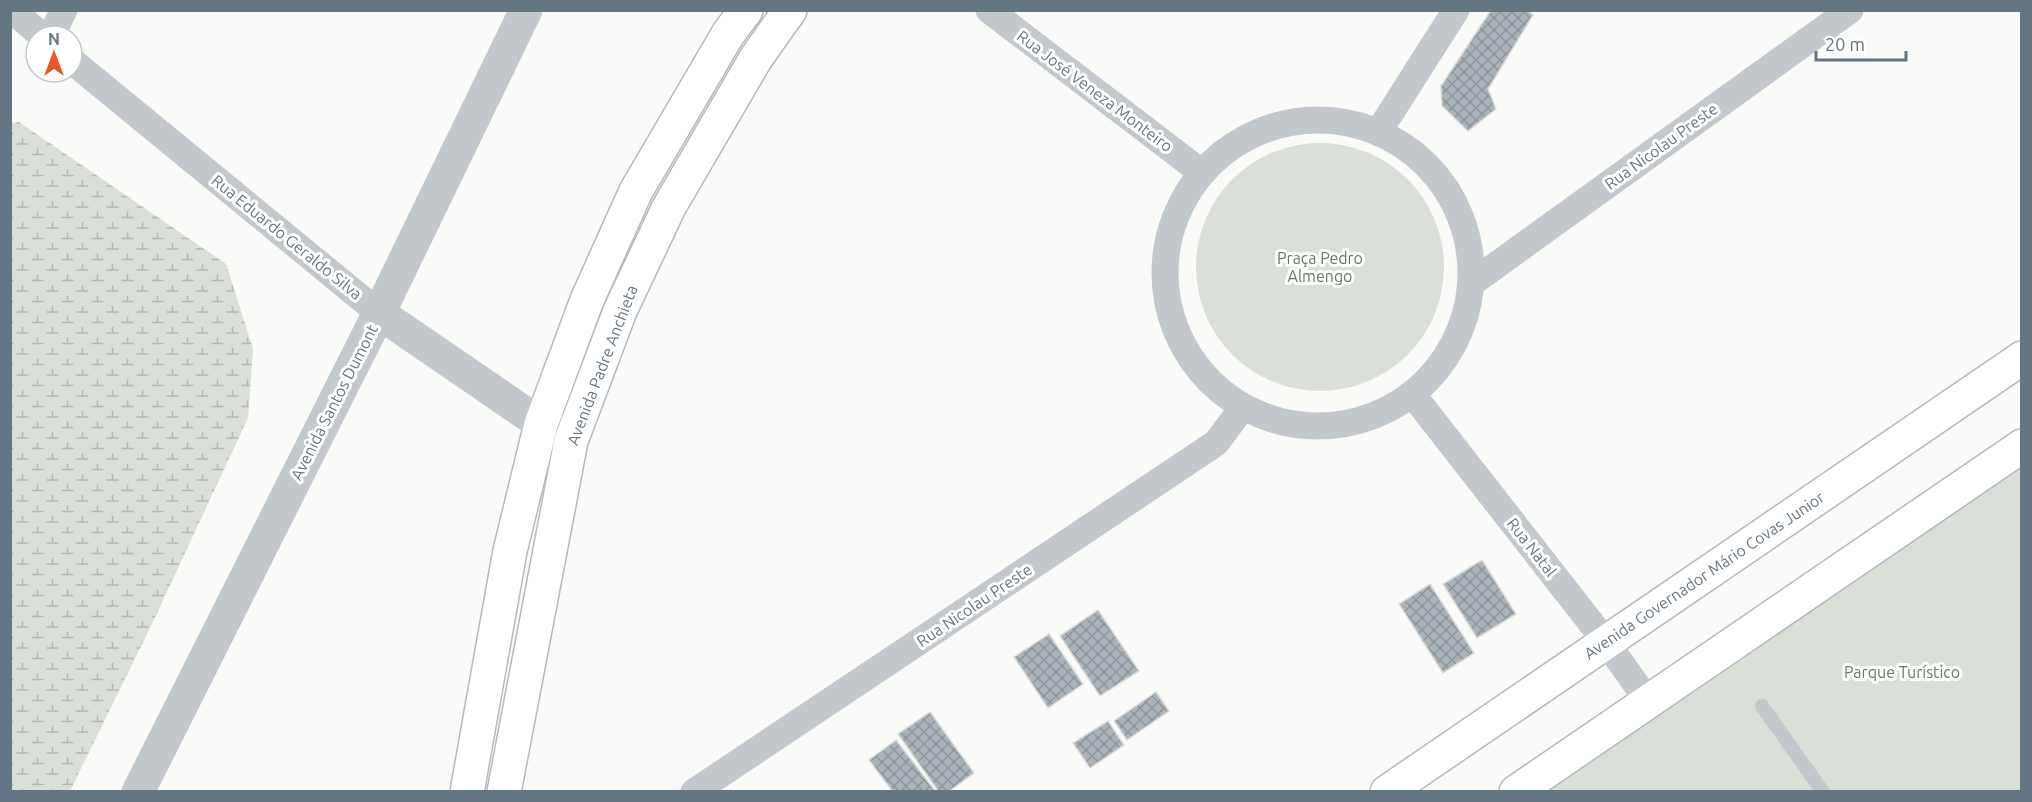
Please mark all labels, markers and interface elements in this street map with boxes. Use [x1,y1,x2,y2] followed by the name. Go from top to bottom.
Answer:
[24,24,84,84] north arrow
[1816,24,1906,62] scale bar
[1014,27,1176,155] street label: Rua José Veneza Monteiro
[48,30,60,48] text: N
[1825,34,1865,54] text: 20 m
[1601,99,1721,193] street label: Rua Nicolau Preste
[208,171,366,303] street label: Rua Eduardo Geraldo Silva
[1277,249,1363,285] park label: Praça Pedro Almengo
[563,282,641,448] street label: Avenida Padre Anchieta
[287,321,381,483] street label: Avenida Santos Dumont
[1580,488,1828,662] street label: Avenida Governador Mário Covas Junior
[1504,514,1560,580] street label: Rua Natal
[913,560,1035,650] street label: Rua Nicolau Preste
[1844,663,1960,681] park label: Parque Turístico

